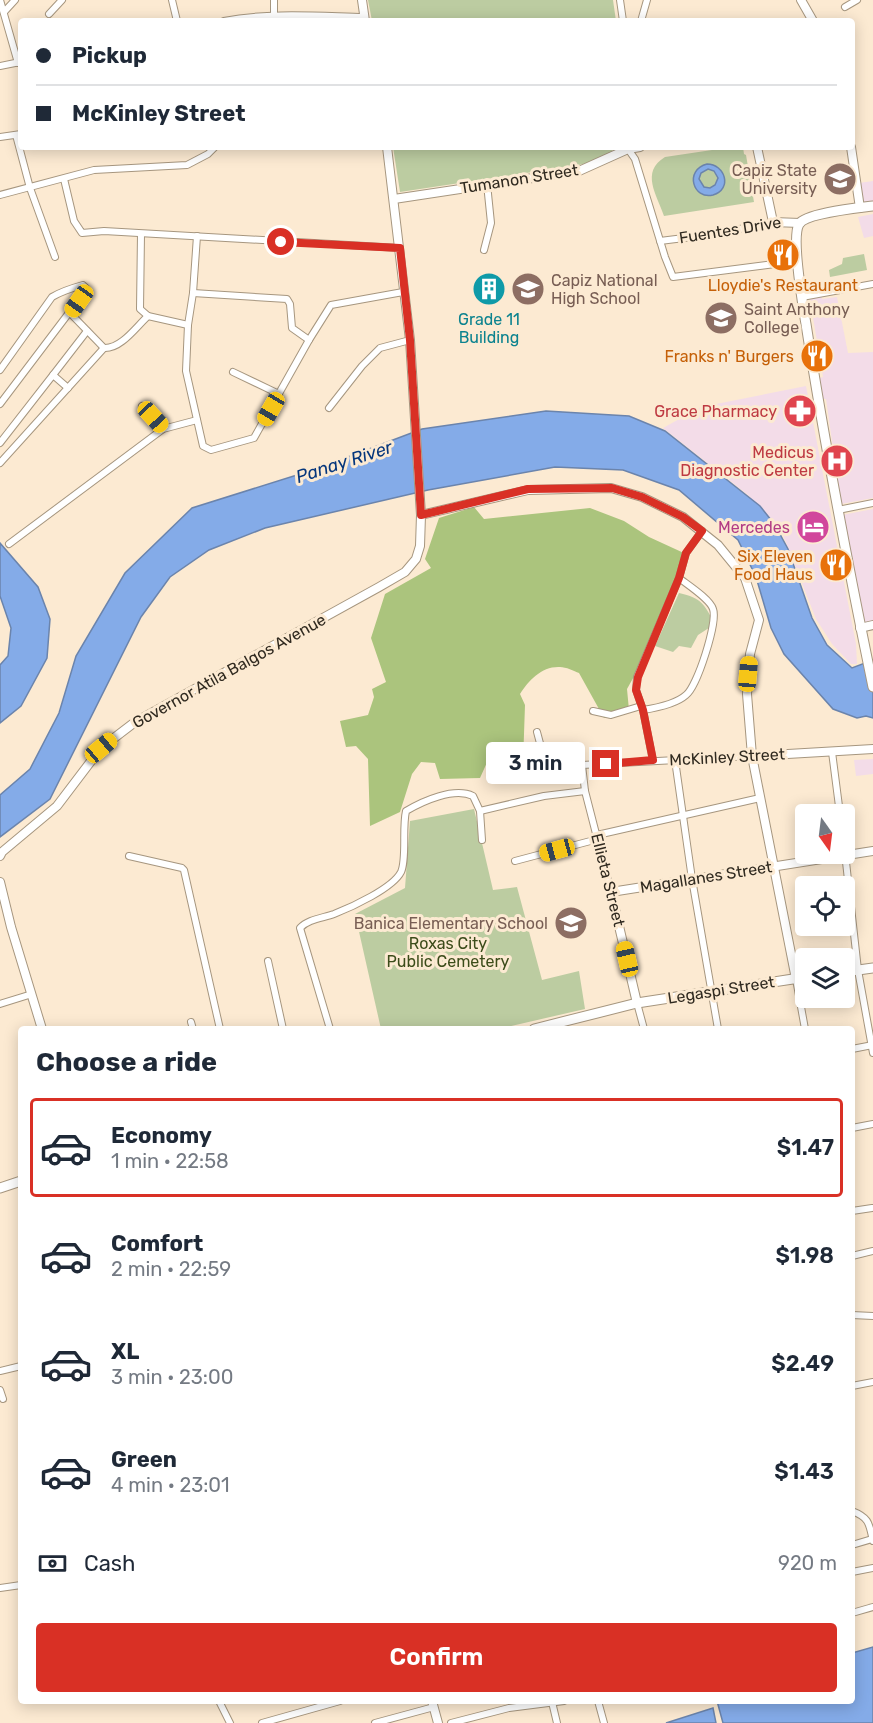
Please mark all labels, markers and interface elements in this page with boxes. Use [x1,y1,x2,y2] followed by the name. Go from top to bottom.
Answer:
[72,42,147,69] text: Pickup
[72,100,245,127] text: McKinley Street
[459,160,579,198] street label: Tumanon Street
[732,161,817,198] place label: Capiz State University
[822,161,858,197] school or university icon: Capiz State University
[678,213,782,247] street label: Fuentes Drive
[267,228,294,255] route start
[765,237,801,273] restaurant icon: Lloydie's Restaurant
[471,271,507,307] building icon: Grade 11 Building
[510,271,546,307] school or university icon: Capiz National High School
[551,271,658,308] place label: Capiz National High School
[708,276,858,295] place label: Lloydie's Restaurant
[61,281,97,321] car
[703,300,739,336] school or university icon: Saint Anthony College
[744,300,850,337] place label: Saint Anthony College
[458,310,520,347] place label: Grade 11 Building
[799,338,835,374] restaurant icon: Franks n' Burgers
[665,347,794,366] place label: Franks n' Burgers
[254,389,288,429] car
[782,393,818,429] pharmacy icon: Grace Pharmacy
[134,398,172,436] car
[654,402,777,421] place label: Grace Pharmacy
[293,436,396,488] water label: Panay River
[680,443,814,480] place label: Medicus Diagnostic Center
[819,443,855,479] hospital icon: Medicus Diagnostic Center
[795,509,831,545] hotel icon: Mercedes
[718,518,790,537] place label: Mercedes
[734,547,813,584] place label: Six Eleven Food Haus
[818,547,854,583] restaurant icon: Six Eleven Food Haus
[129,610,329,732] street label: Governor Atila Balgos Avenue
[737,655,759,693] car
[81,730,121,766] car
[486,743,585,785] callout: 3 min
[669,744,785,770] street label: McKinley Street
[592,750,619,777] route end
[509,751,562,775] text: 3 min
[795,804,855,864] north arrow
[795,804,855,1008] map controls
[587,831,629,929] street label: Ellieta Street
[537,837,577,863] car
[639,857,773,897] street label: Magallanes Street
[795,876,855,936] button: locate
[553,905,589,941] school or university icon: Banica Elementary School
[354,914,548,933] place label: Banica Elementary School
[387,934,510,971] park label: Roxas City Public Cemetery
[614,939,640,979] car
[795,948,855,1008] button: layers
[666,972,776,1008] street label: Legaspi Street
[36,1046,217,1078] text: Choose a ride
[39,1121,93,1175] icon: car
[111,1122,212,1149] text: Economy
[777,1134,834,1161] text: $1.47
[111,1149,229,1173] text: 1 min · 22:58
[39,1229,93,1283] icon: car
[111,1230,203,1257] text: Comfort
[775,1242,834,1269] text: $1.98
[111,1257,231,1281] text: 2 min · 22:59
[39,1337,93,1391] icon: car
[111,1338,139,1365] text: XL
[771,1350,834,1377] text: $2.49
[111,1365,233,1389] text: 3 min · 23:00
[39,1445,93,1499] icon: car
[111,1446,177,1473] text: Green
[774,1458,834,1485] text: $1.43
[111,1473,230,1497] text: 4 min · 23:01
[36,1547,69,1580] icon: cash
[84,1550,135,1577] text: Cash
[778,1551,837,1575] text: 920 m
[36,1623,837,1692] button: Confirm

